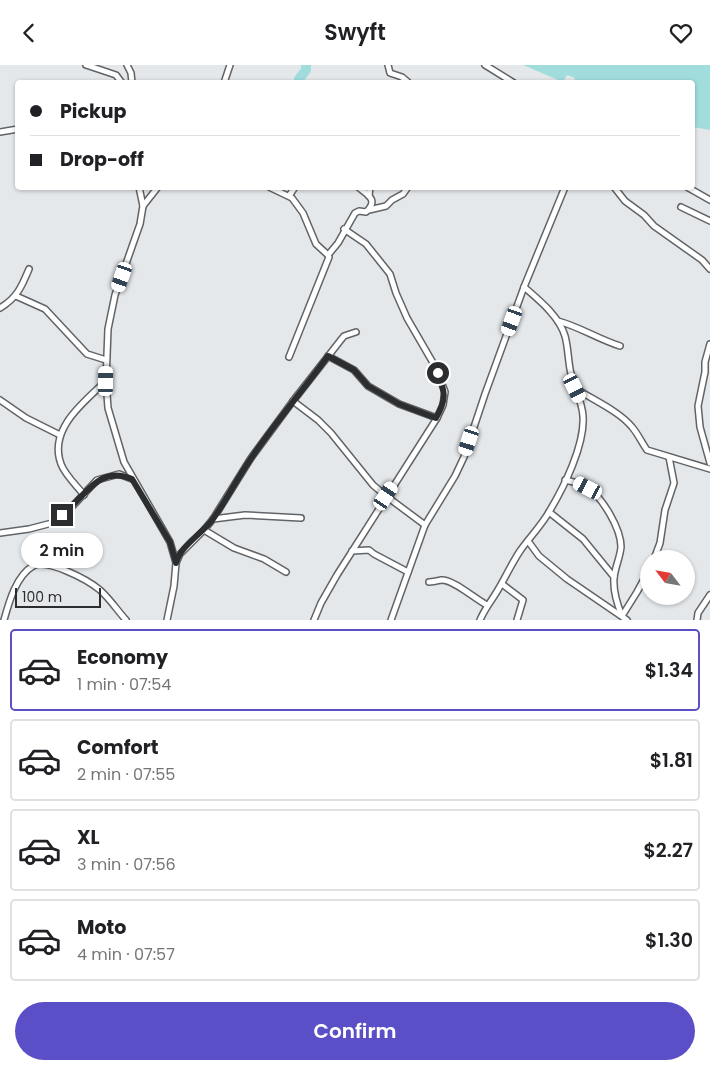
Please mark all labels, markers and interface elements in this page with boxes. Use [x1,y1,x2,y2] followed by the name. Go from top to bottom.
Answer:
[324,17,386,48] text: Swyft
[15,19,43,47] icon: back
[667,19,695,47] icon: heart
[60,98,126,125] text: Pickup
[60,146,144,173] text: Drop-off
[110,260,133,294] car
[499,304,524,338] car
[427,362,449,384] route start
[98,366,113,396] car
[561,371,588,405] car
[457,424,480,458] car
[571,475,604,501] car
[371,479,400,513] car
[51,504,73,526] route end
[21,533,103,567] callout: 2 min
[40,539,84,562] text: 2 min
[640,550,695,605] north arrow
[640,550,695,605] map controls
[15,585,101,608] scale bar
[22,587,62,607] text: 100 m
[77,644,168,671] text: Economy
[17,648,62,693] icon: car
[645,657,693,684] text: $1.34
[77,673,171,696] text: 1 min · 07:54
[77,734,159,761] text: Comfort
[17,738,62,783] icon: car
[650,747,693,774] text: $1.81
[77,763,175,786] text: 2 min · 07:55
[77,824,100,851] text: XL
[17,828,62,873] icon: car
[643,837,693,864] text: $2.27
[77,853,176,876] text: 3 min · 07:56
[77,914,126,941] text: Moto
[17,918,62,963] icon: car
[645,927,693,954] text: $1.30
[77,943,175,966] text: 4 min · 07:57
[15,1002,695,1060] button: Confirm

